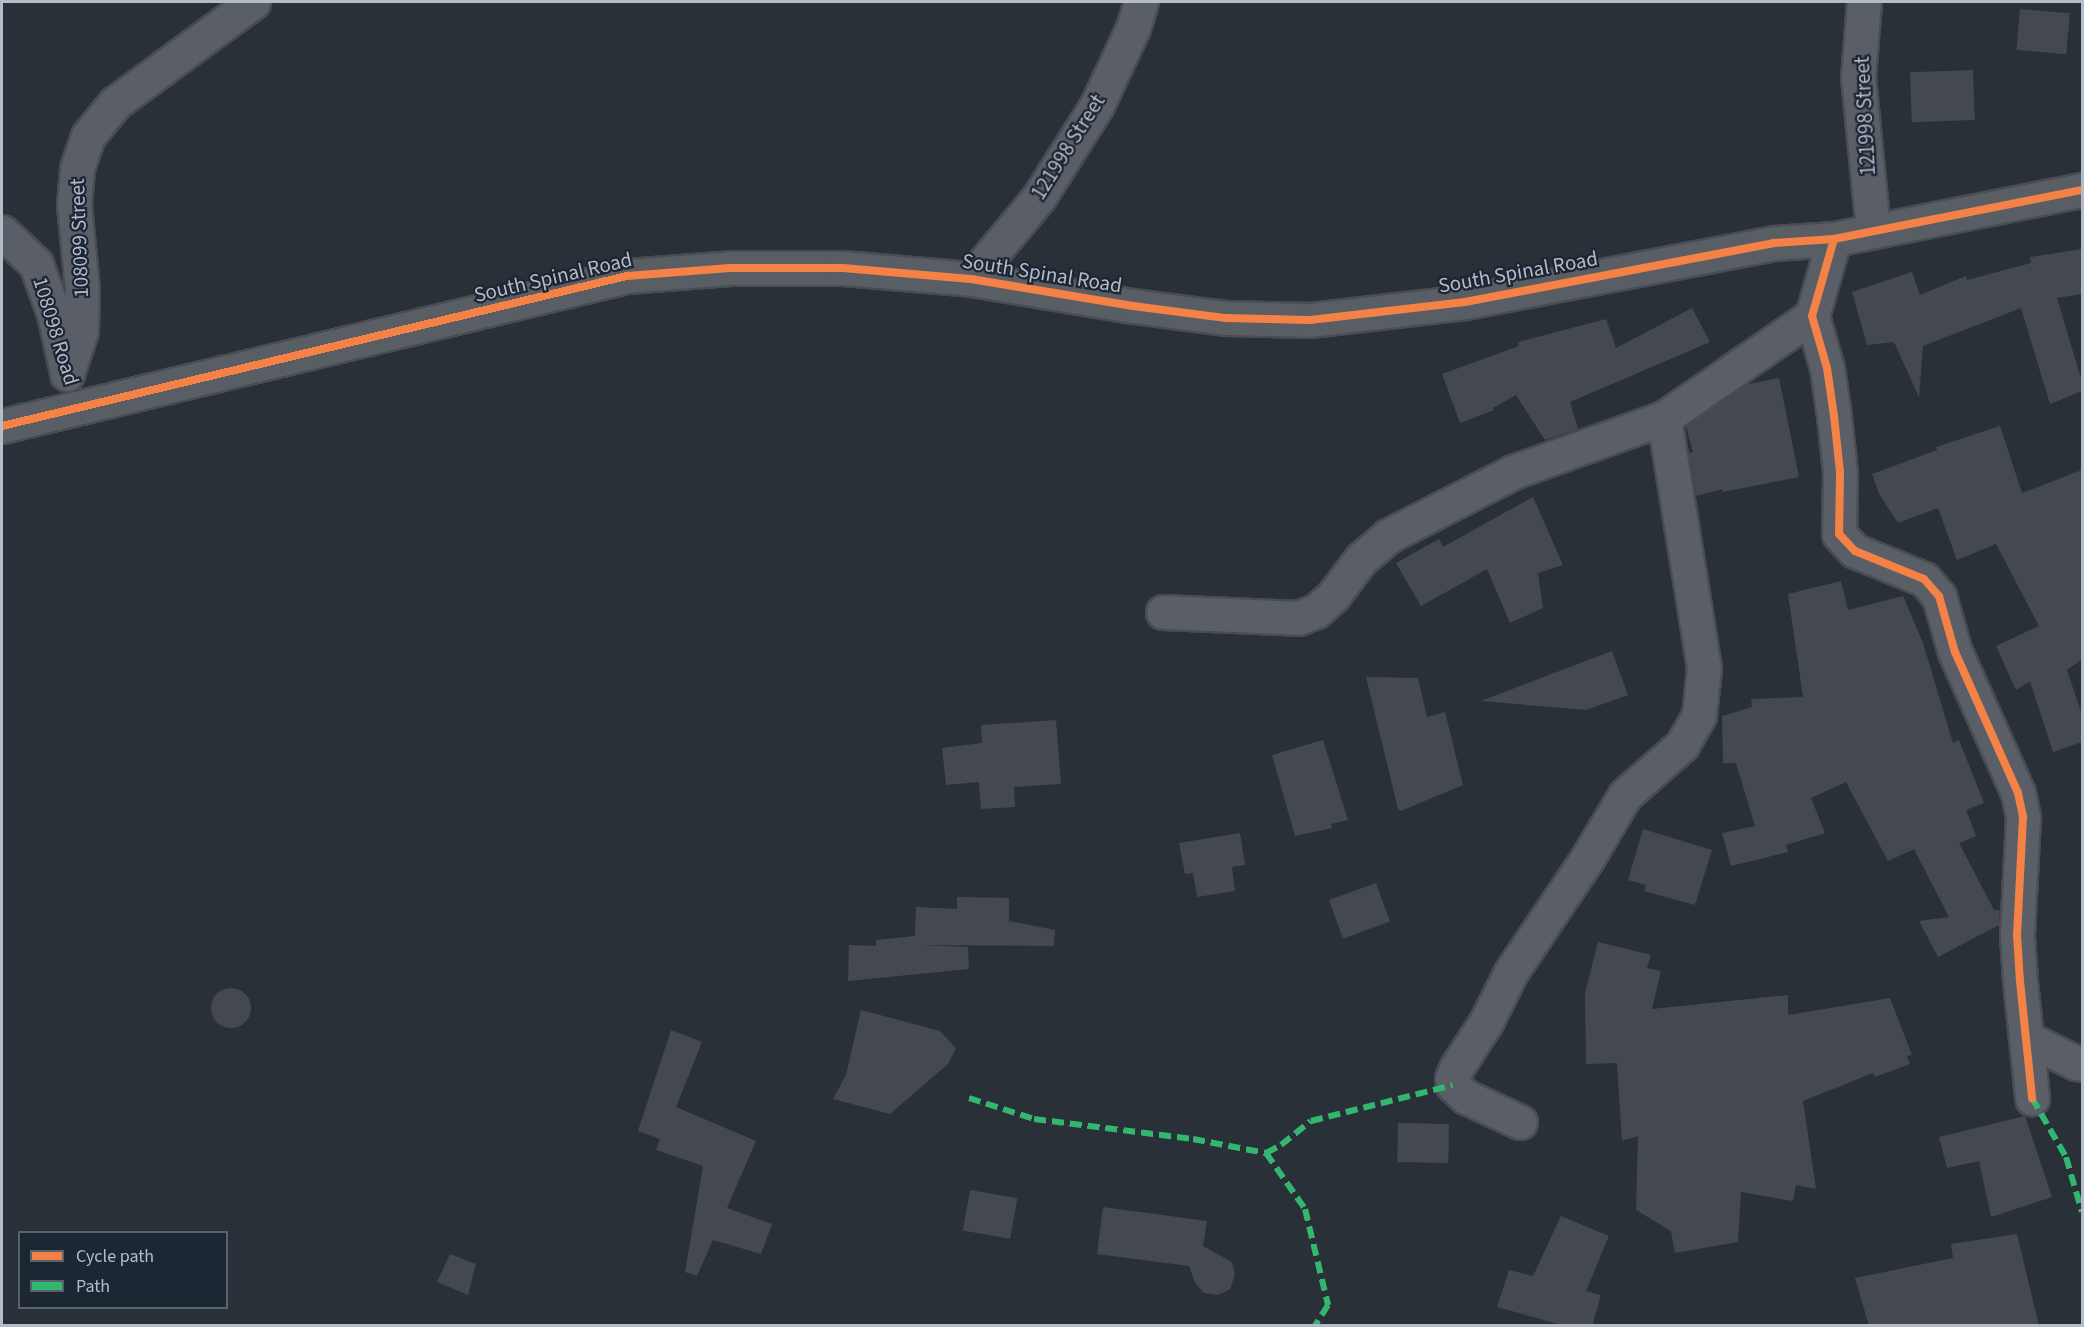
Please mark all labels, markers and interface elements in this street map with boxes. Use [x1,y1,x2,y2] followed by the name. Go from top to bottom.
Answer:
[1849,56,1881,176] street label: 121998 Street
[1026,90,1110,204] street label: 121998 Street
[64,178,94,298] street label: 108099 Street
[1436,246,1600,298] street label: South Spinal Road
[471,247,635,307] street label: South Spinal Road
[960,248,1124,298] street label: South Spinal Road
[28,274,84,388] street label: 108098 Road
[18,1231,228,1309] legend
[76,1244,154,1269] text: Cycle path
[76,1274,110,1299] text: Path

